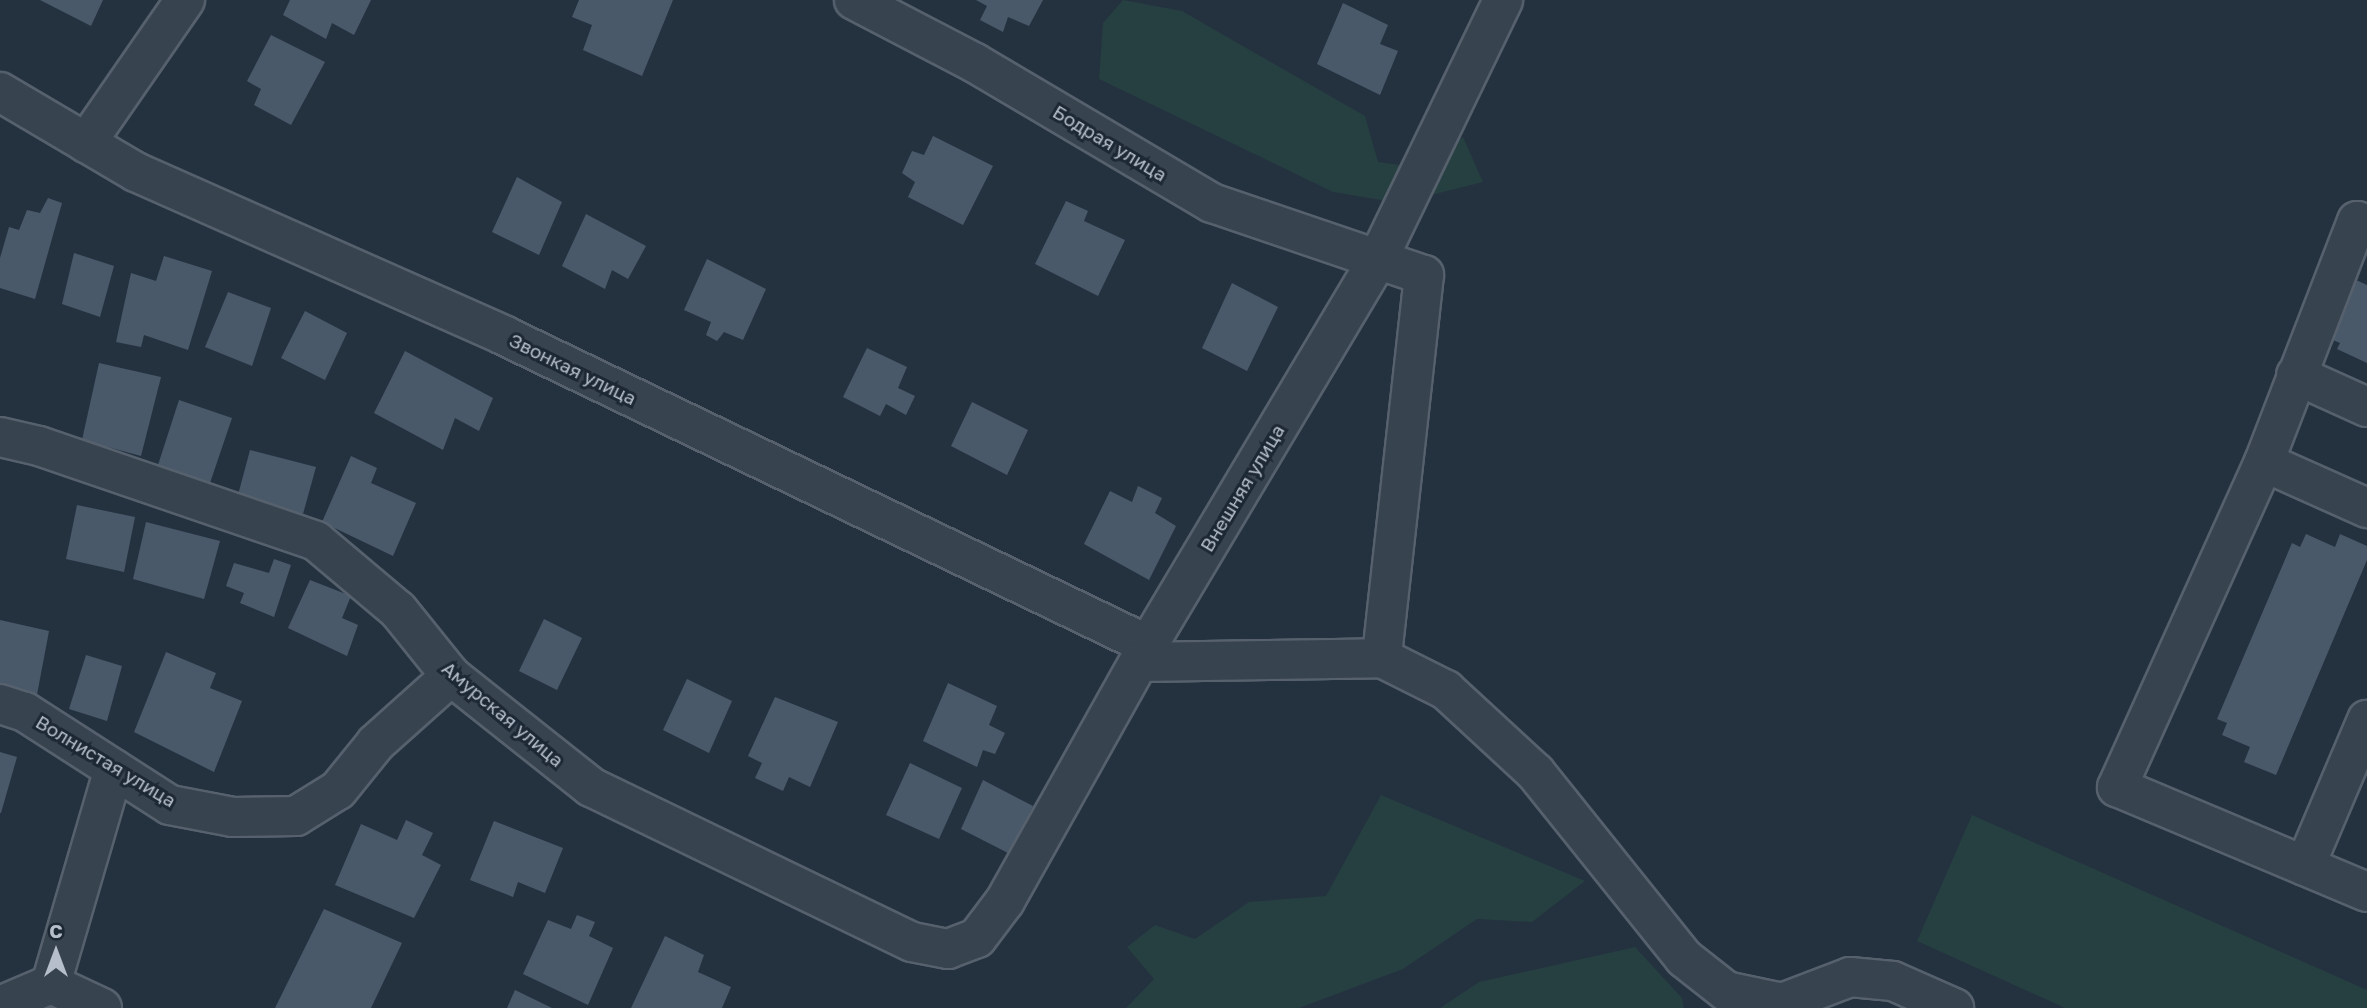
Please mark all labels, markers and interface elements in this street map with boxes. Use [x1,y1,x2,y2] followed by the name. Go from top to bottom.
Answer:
[1049,100,1171,186] street label: Бодрая улица
[506,328,640,410] street label: Звонкая улица
[1195,420,1289,556] street label: Внешняя улица
[438,656,568,772] street label: Амурская улица
[32,710,180,812] street label: Волнистая улица
[21,917,91,987] north arrow
[49,919,63,942] text: С

